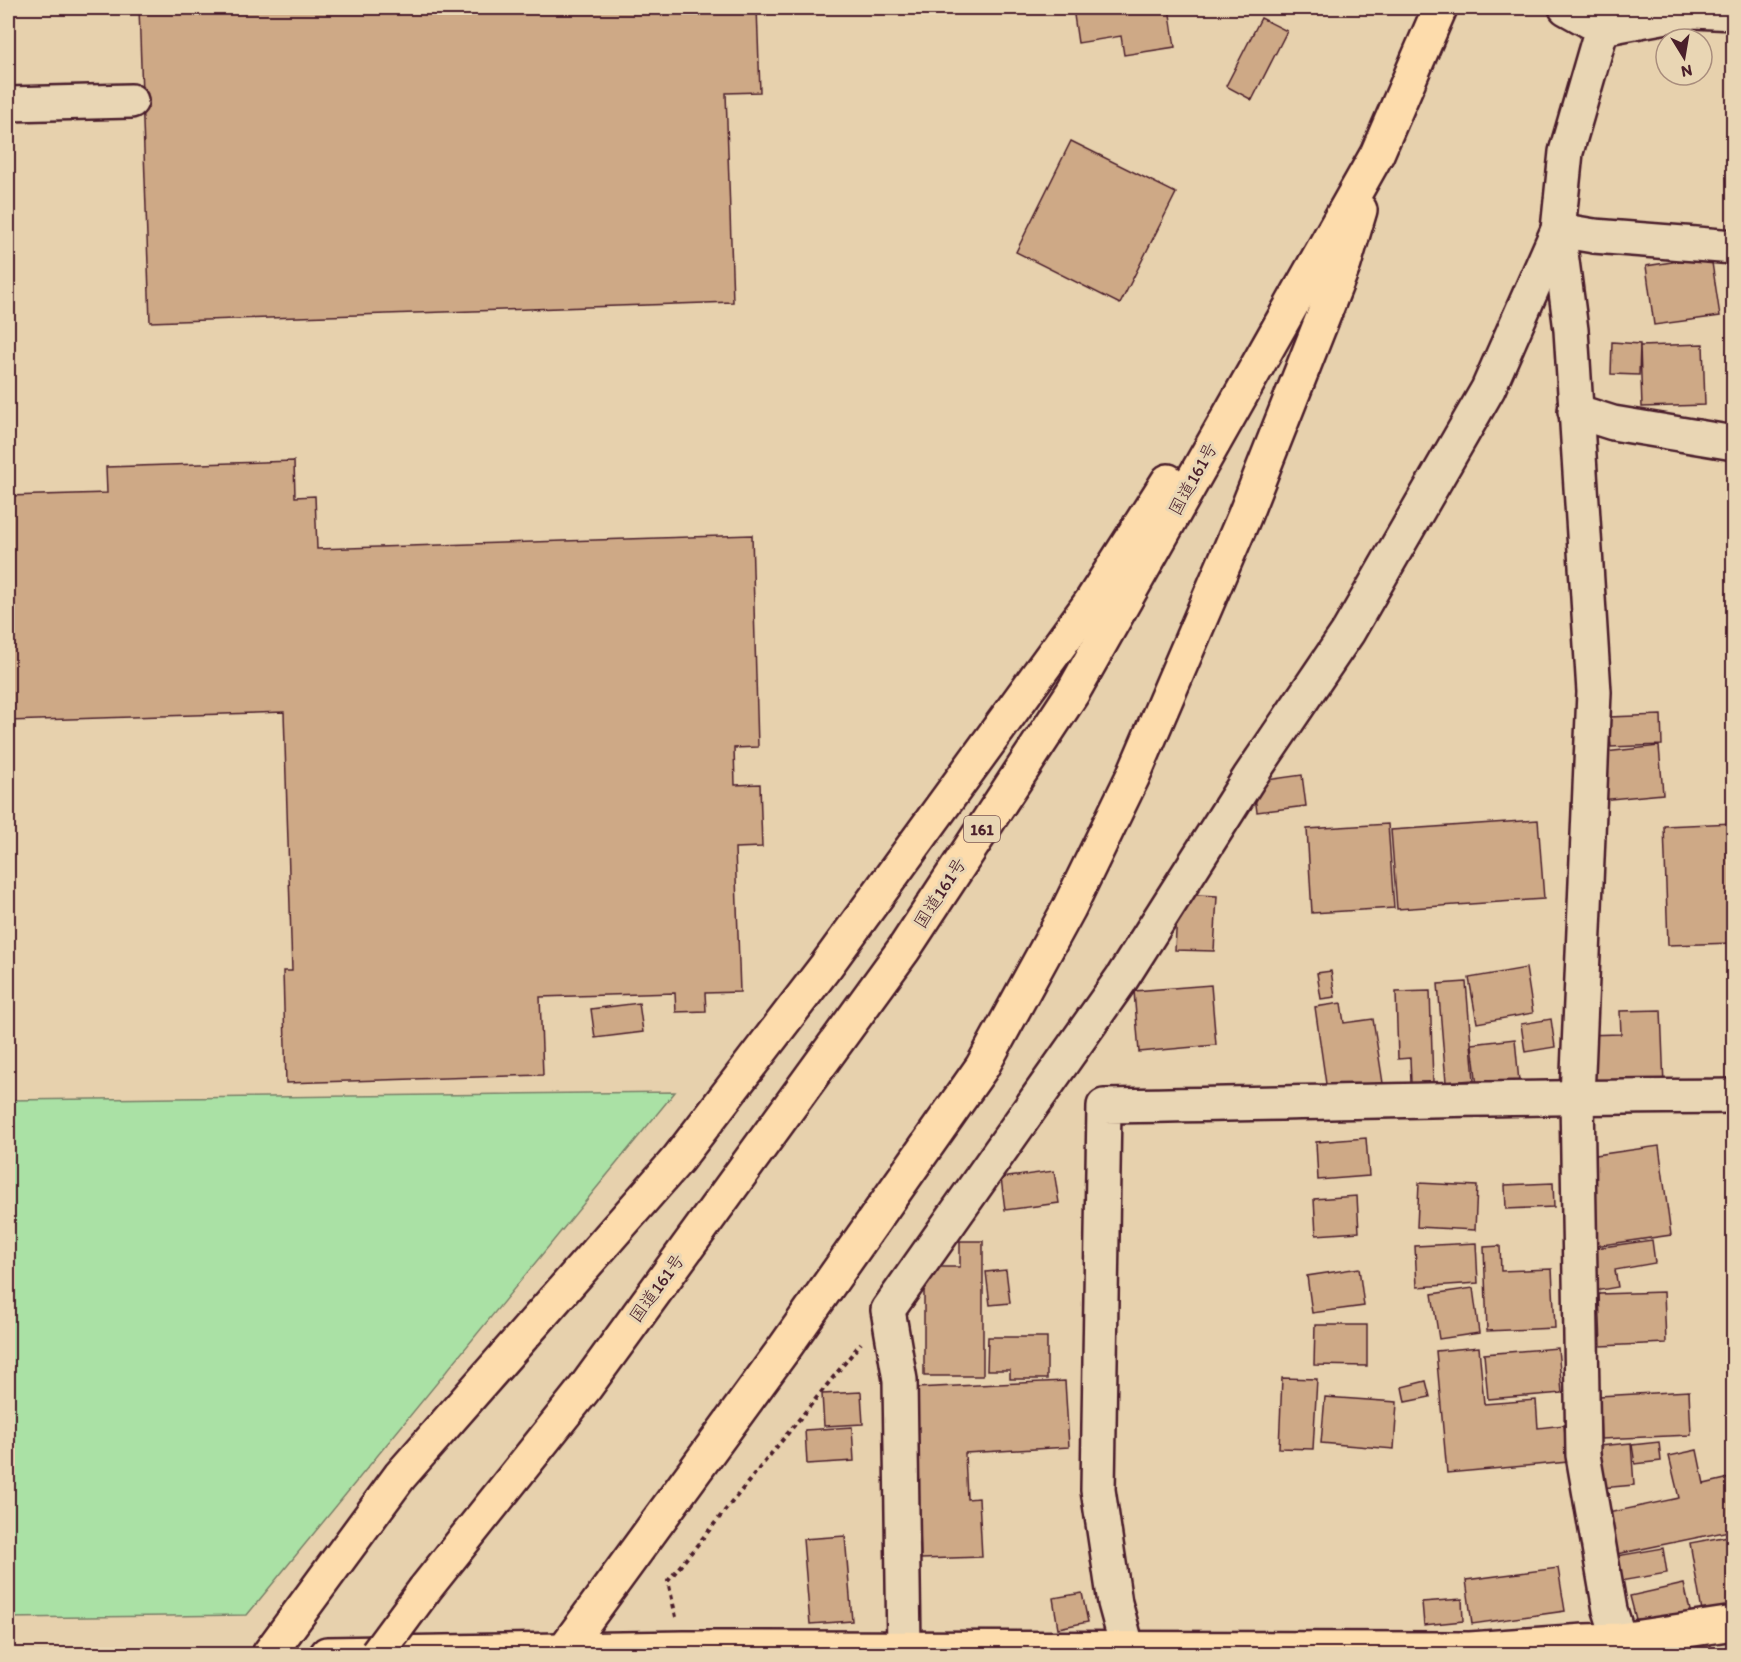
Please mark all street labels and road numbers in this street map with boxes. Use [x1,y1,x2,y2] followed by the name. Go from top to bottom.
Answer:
[1164,439,1222,519] street label: 国道161号
[964,816,1000,842] road number: 161
[909,853,971,933] street label: 国道161号
[625,1249,689,1327] street label: 国道161号

